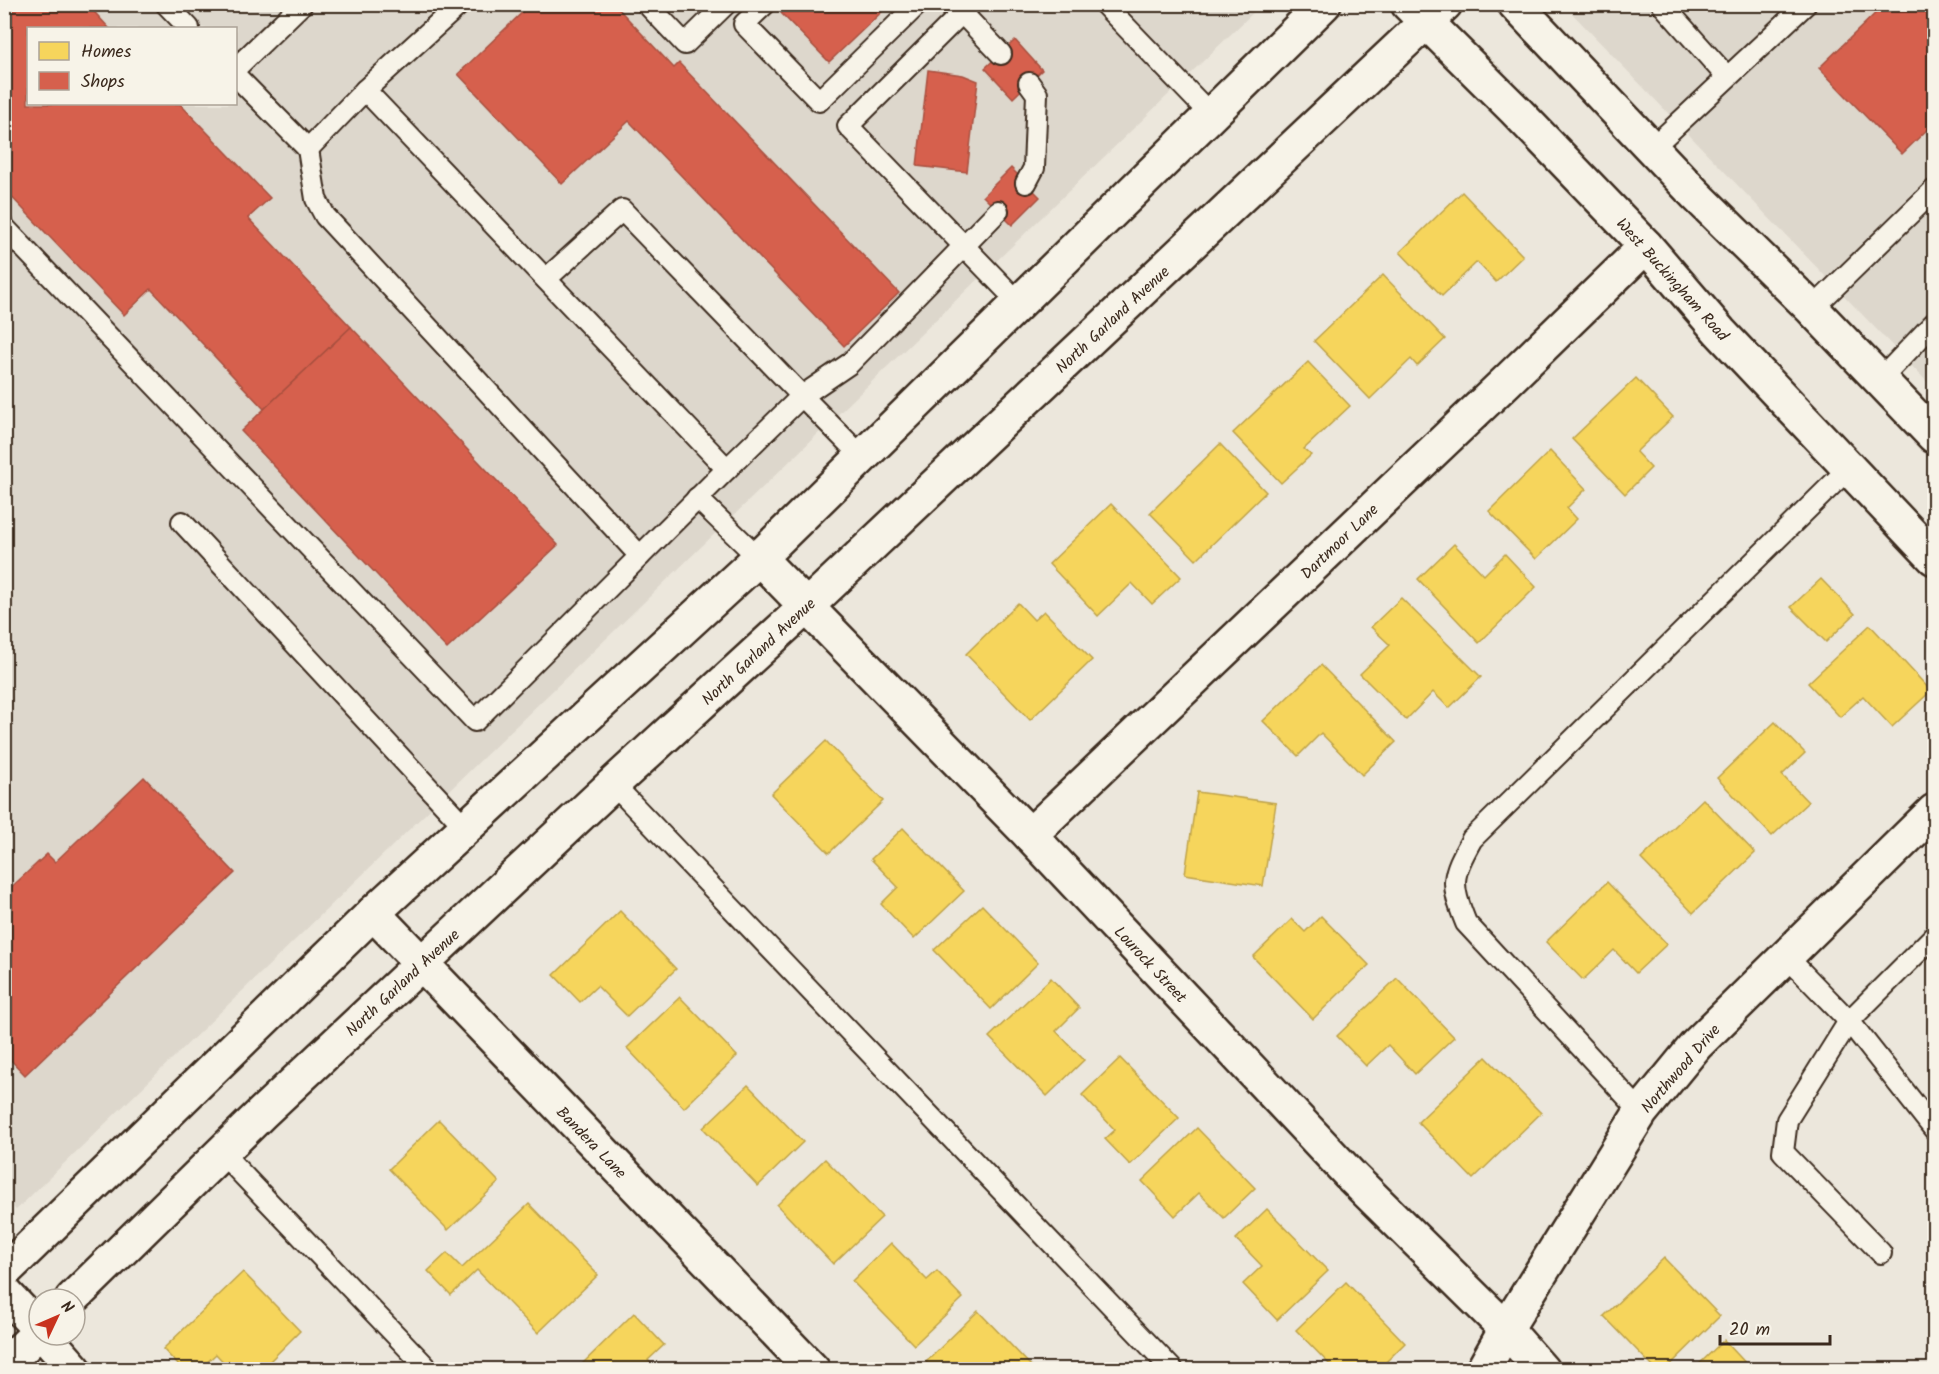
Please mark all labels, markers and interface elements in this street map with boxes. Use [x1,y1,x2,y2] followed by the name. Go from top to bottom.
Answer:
[27,27,237,105] legend
[81,38,132,67] text: Homes
[81,68,125,97] text: Shops
[1609,213,1735,348] street label: West Buckingham Road
[1050,260,1176,380] street label: North Garland Avenue
[1295,498,1385,586] street label: Dartmoor Lane
[696,592,822,712] street label: North Garland Avenue
[1107,921,1193,1010] street label: Lourock Street
[340,923,466,1043] street label: North Garland Avenue
[1635,1019,1727,1119] street label: Northwood Drive
[550,1101,632,1185] street label: Bandera Lane
[27,1287,87,1347] north arrow
[54,1295,79,1320] text: N
[1720,1308,1830,1346] scale bar
[1729,1316,1770,1345] text: 20 m

